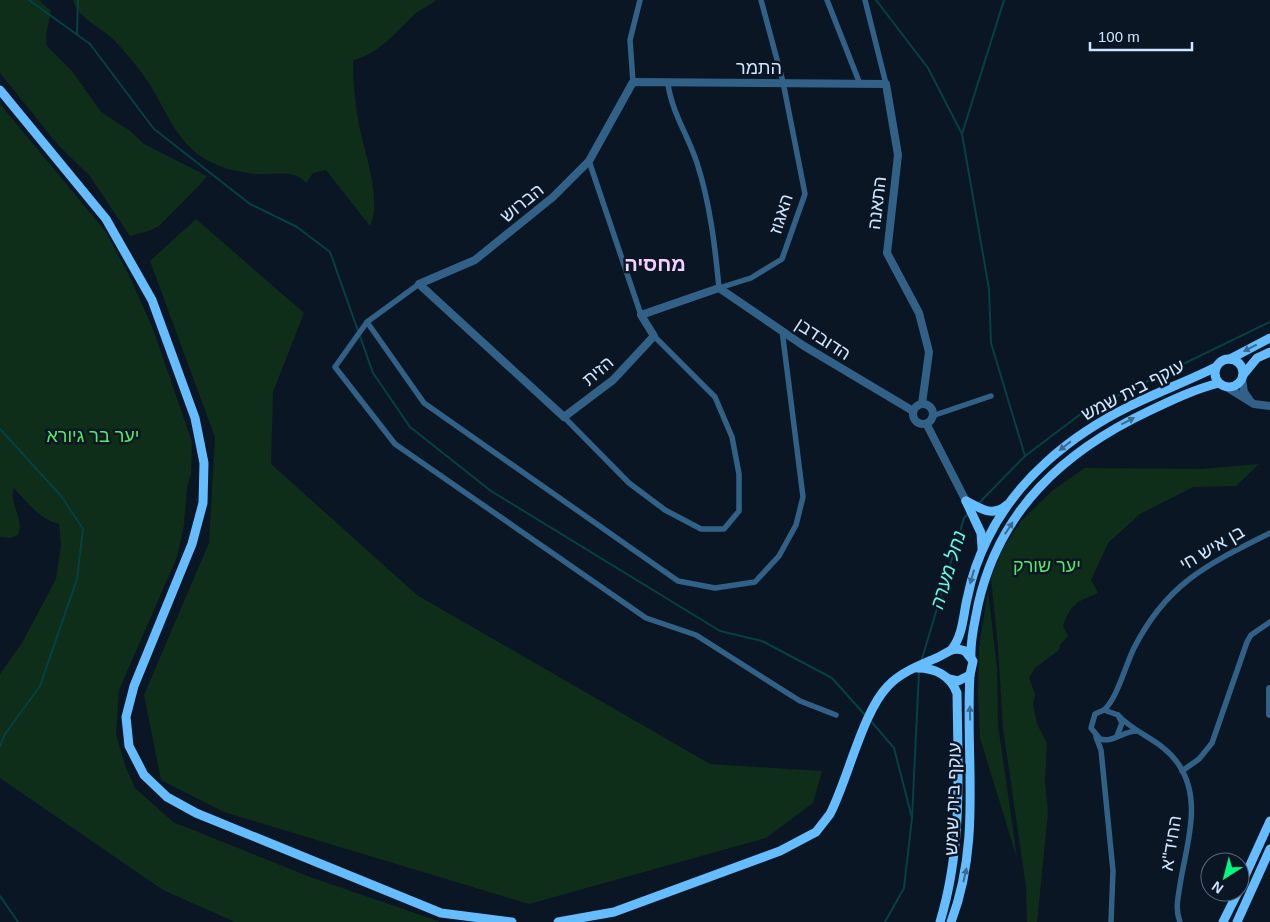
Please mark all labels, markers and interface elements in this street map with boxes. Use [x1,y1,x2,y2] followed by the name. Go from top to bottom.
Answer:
[1090,20,1192,52] scale bar
[1098,28,1140,45] text: 100 m
[736,58,782,78] street label: התמר
[864,175,890,231] street label: התאנה
[496,180,548,226] street label: הברוש
[765,191,797,237] street label: האגוז
[624,253,686,275] district label: מחסיה
[792,314,854,364] street label: הדובדבן
[1243,344,1257,352] one-way arrow
[579,352,617,390] street label: הזית
[1078,355,1188,425] street label: עוקף בית שמש
[1121,417,1135,425] one-way arrow
[46,426,140,446] park label: יער בר גיורא
[1059,441,1072,452] one-way arrow
[1004,521,1013,535] one-way arrow
[1176,521,1248,574] street label: בן איש חי
[926,528,970,612] water label: נחל מערה
[1013,556,1081,576] park label: יער שורק
[968,569,976,584] one-way arrow
[966,705,974,721] one-way arrow
[941,742,965,856] street label: עוקף בית שמש
[1157,814,1185,872] street label: החיד"א
[1200,852,1250,902] north arrow
[961,868,969,883] one-way arrow
[1209,878,1226,897] text: N

